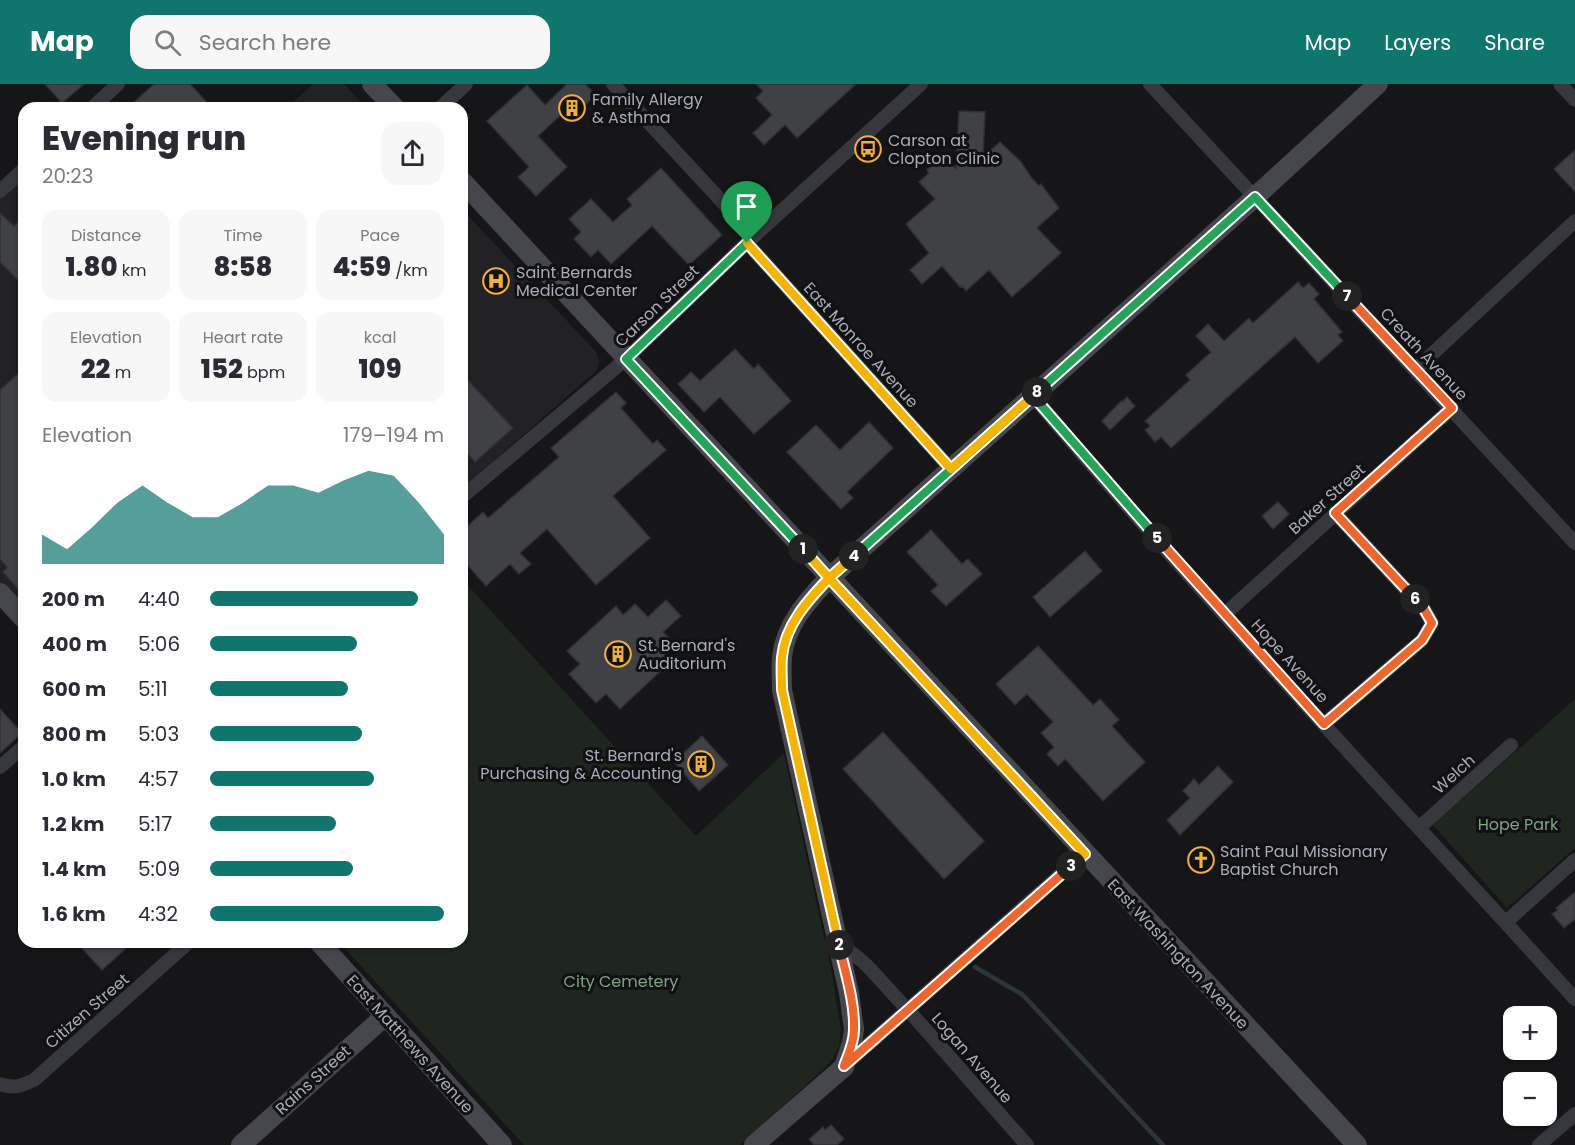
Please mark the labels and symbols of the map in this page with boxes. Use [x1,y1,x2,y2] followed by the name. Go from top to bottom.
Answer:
[592,88,703,129] place label: Family Allergy & Asthma
[557,93,587,123] building icon: Family Allergy & Asthma
[888,129,1000,170] place label: Carson at Clopton Clinic
[853,134,883,164] bus stop icon: Carson at Clopton Clinic
[721,181,772,243] pin
[610,260,704,352] street label: Carson Street
[516,261,637,302] place label: Saint Bernards Medical Center
[481,266,511,296] hospital icon: Saint Bernards Medical Center
[798,277,924,413] street label: East Monroe Avenue
[1332,281,1362,311] pin: 7
[1375,302,1473,406] street label: Creath Avenue
[1022,377,1052,407] pin: 8
[1284,458,1370,540] street label: Baker Street
[1142,523,1172,553] pin: 5
[788,534,818,564] pin: 1
[839,541,869,571] pin: 4
[1400,584,1430,614] pin: 6
[1246,614,1334,708] street label: Hope Avenue
[638,634,735,675] place label: St. Bernard's Auditorium
[603,639,633,669] building icon: St. Bernard's Auditorium
[480,744,682,785] place label: St. Bernard's Purchasing & Accounting
[686,749,716,779] building icon: St. Bernard's Purchasing & Accounting
[1428,749,1480,799] street label: Welch
[1478,813,1559,836] park label: Hope Park
[1220,840,1388,881] place label: Saint Paul Missionary Baptist Church
[1186,845,1216,875] church icon: Saint Paul Missionary Baptist Church
[1056,851,1086,881] pin: 3
[1102,874,1254,1034] street label: East Washington Avenue
[824,930,854,960] pin: 2
[40,968,134,1054] street label: Citizen Street
[341,970,479,1119] street label: East Matthews Avenue
[564,970,678,993] park label: City Cemetery
[926,1008,1018,1108] street label: Logan Avenue
[270,1040,356,1120] street label: Rains Street

